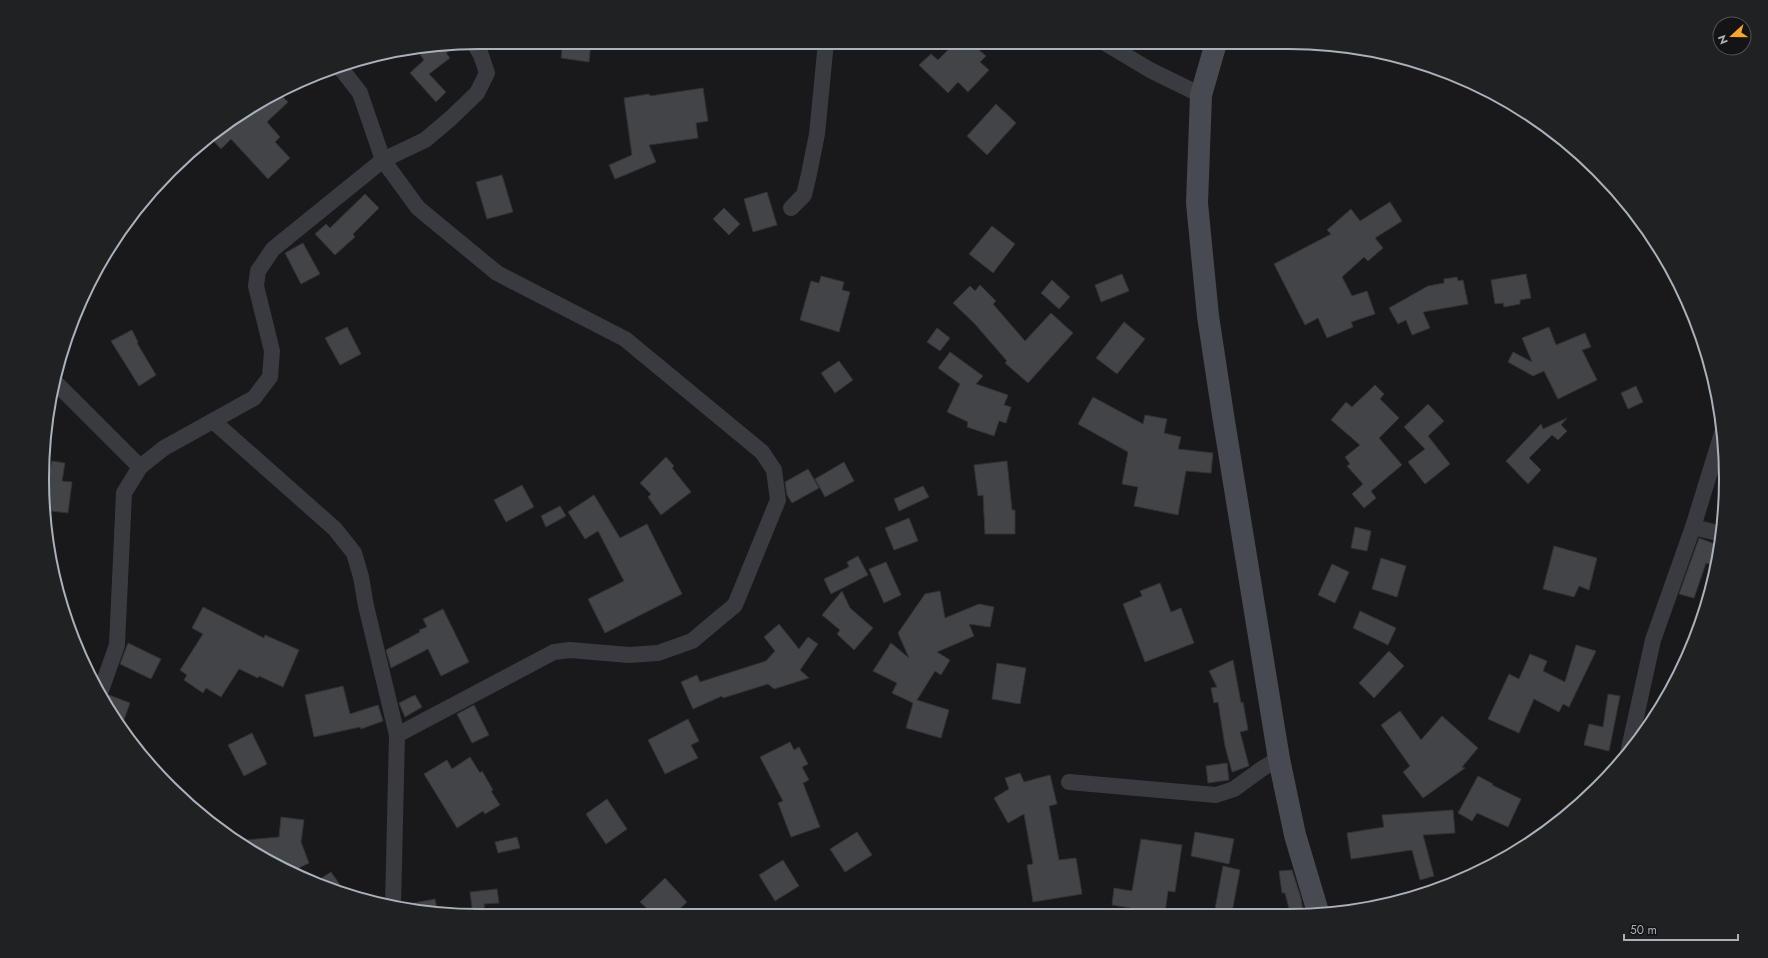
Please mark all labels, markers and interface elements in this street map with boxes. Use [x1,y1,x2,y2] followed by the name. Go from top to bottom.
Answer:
[1712,16,1752,56] north arrow
[1714,33,1732,47] text: N
[1624,916,1738,942] scale bar
[1630,921,1657,939] text: 50 m

